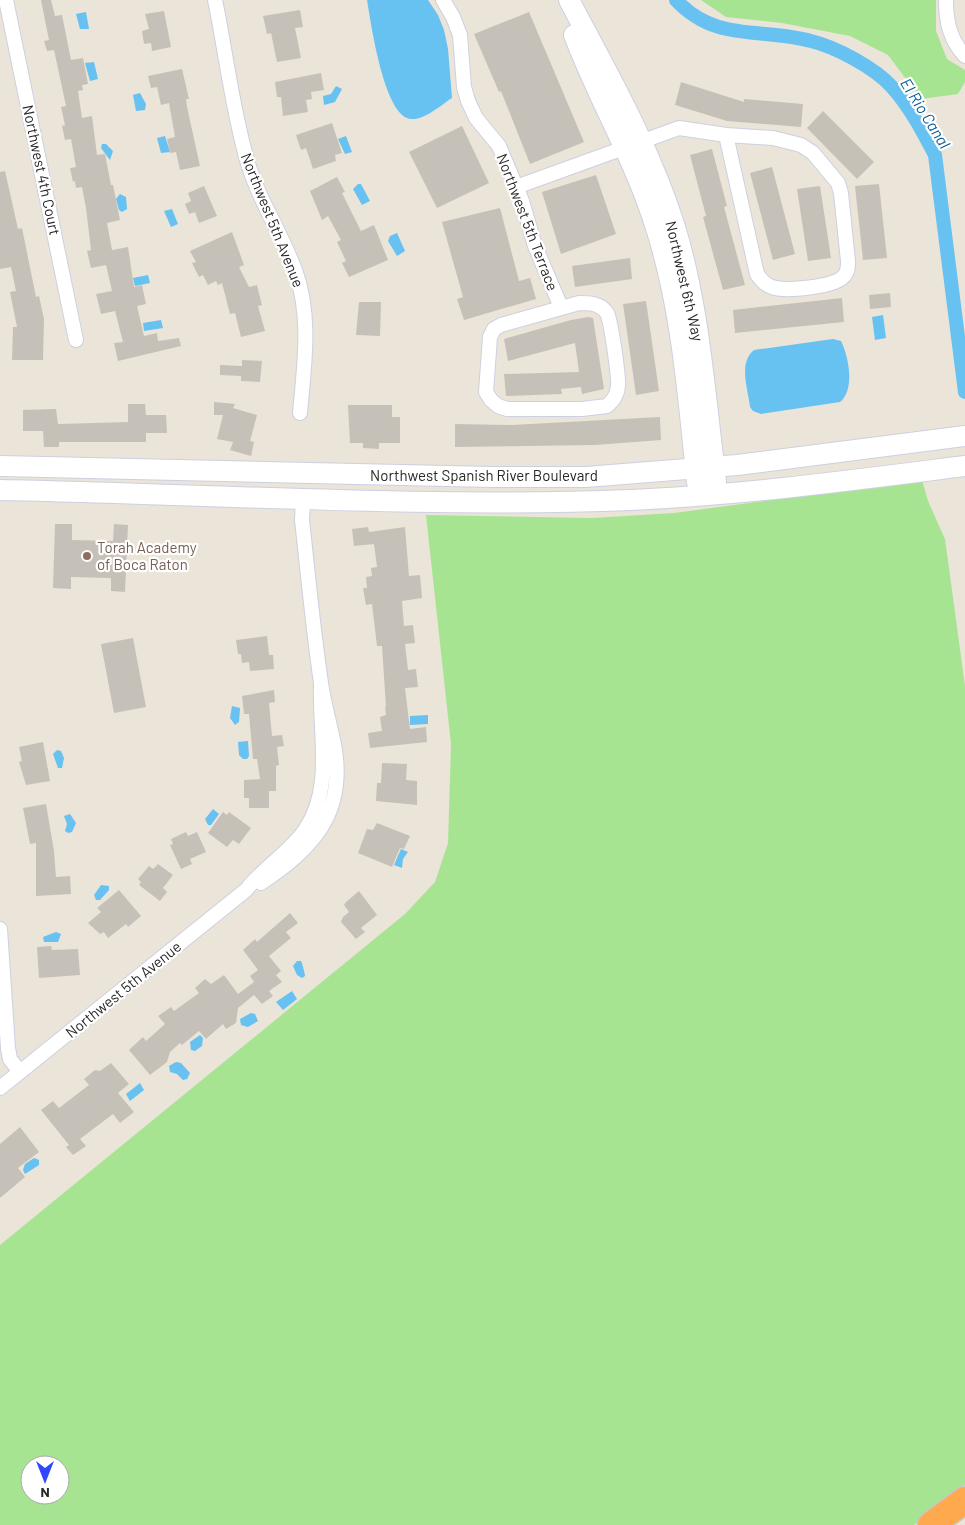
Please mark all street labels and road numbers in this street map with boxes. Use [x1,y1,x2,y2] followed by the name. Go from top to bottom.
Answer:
[19,103,65,237] street label: Northwest 4th Court
[238,150,308,290] street label: Northwest 5th Avenue
[494,151,562,293] street label: Northwest 5th Terrace
[662,219,708,343] street label: Northwest 6th Way
[370,466,598,484] street label: Northwest Spanish River Boulevard
[62,937,184,1041] street label: Northwest 5th Avenue

